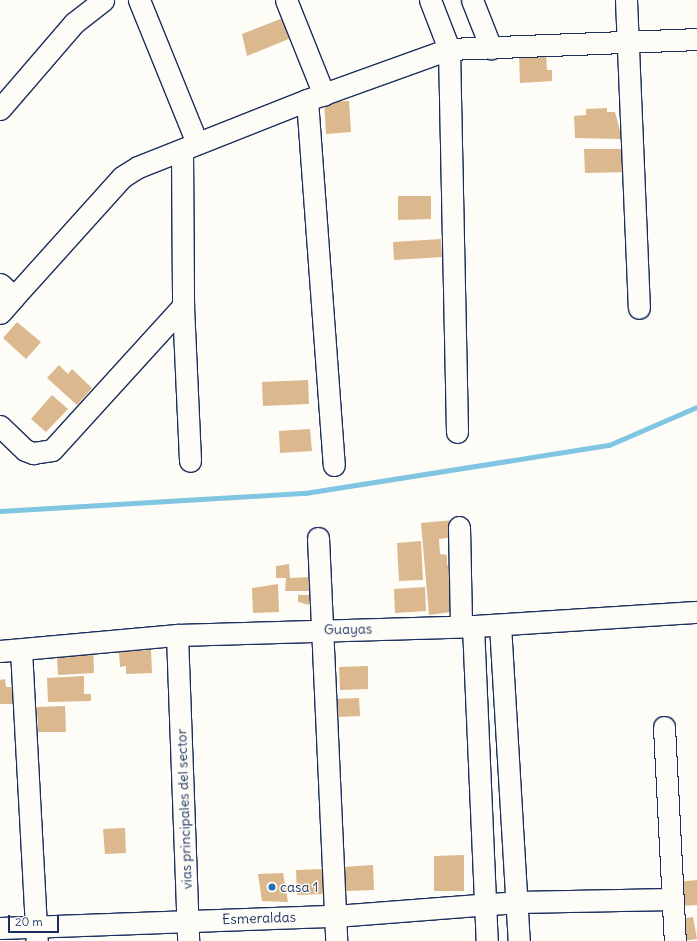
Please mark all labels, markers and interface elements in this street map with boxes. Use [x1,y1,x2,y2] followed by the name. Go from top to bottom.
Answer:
[324,620,372,638] street label: Guayas
[173,728,195,890] street label: vias principales del sector
[280,879,318,895] place label: casa 1
[267,882,277,892] marker: casa 1
[10,907,61,933] scale bar
[222,908,296,928] street label: Esmeraldas
[15,914,43,929] text: 20 m

